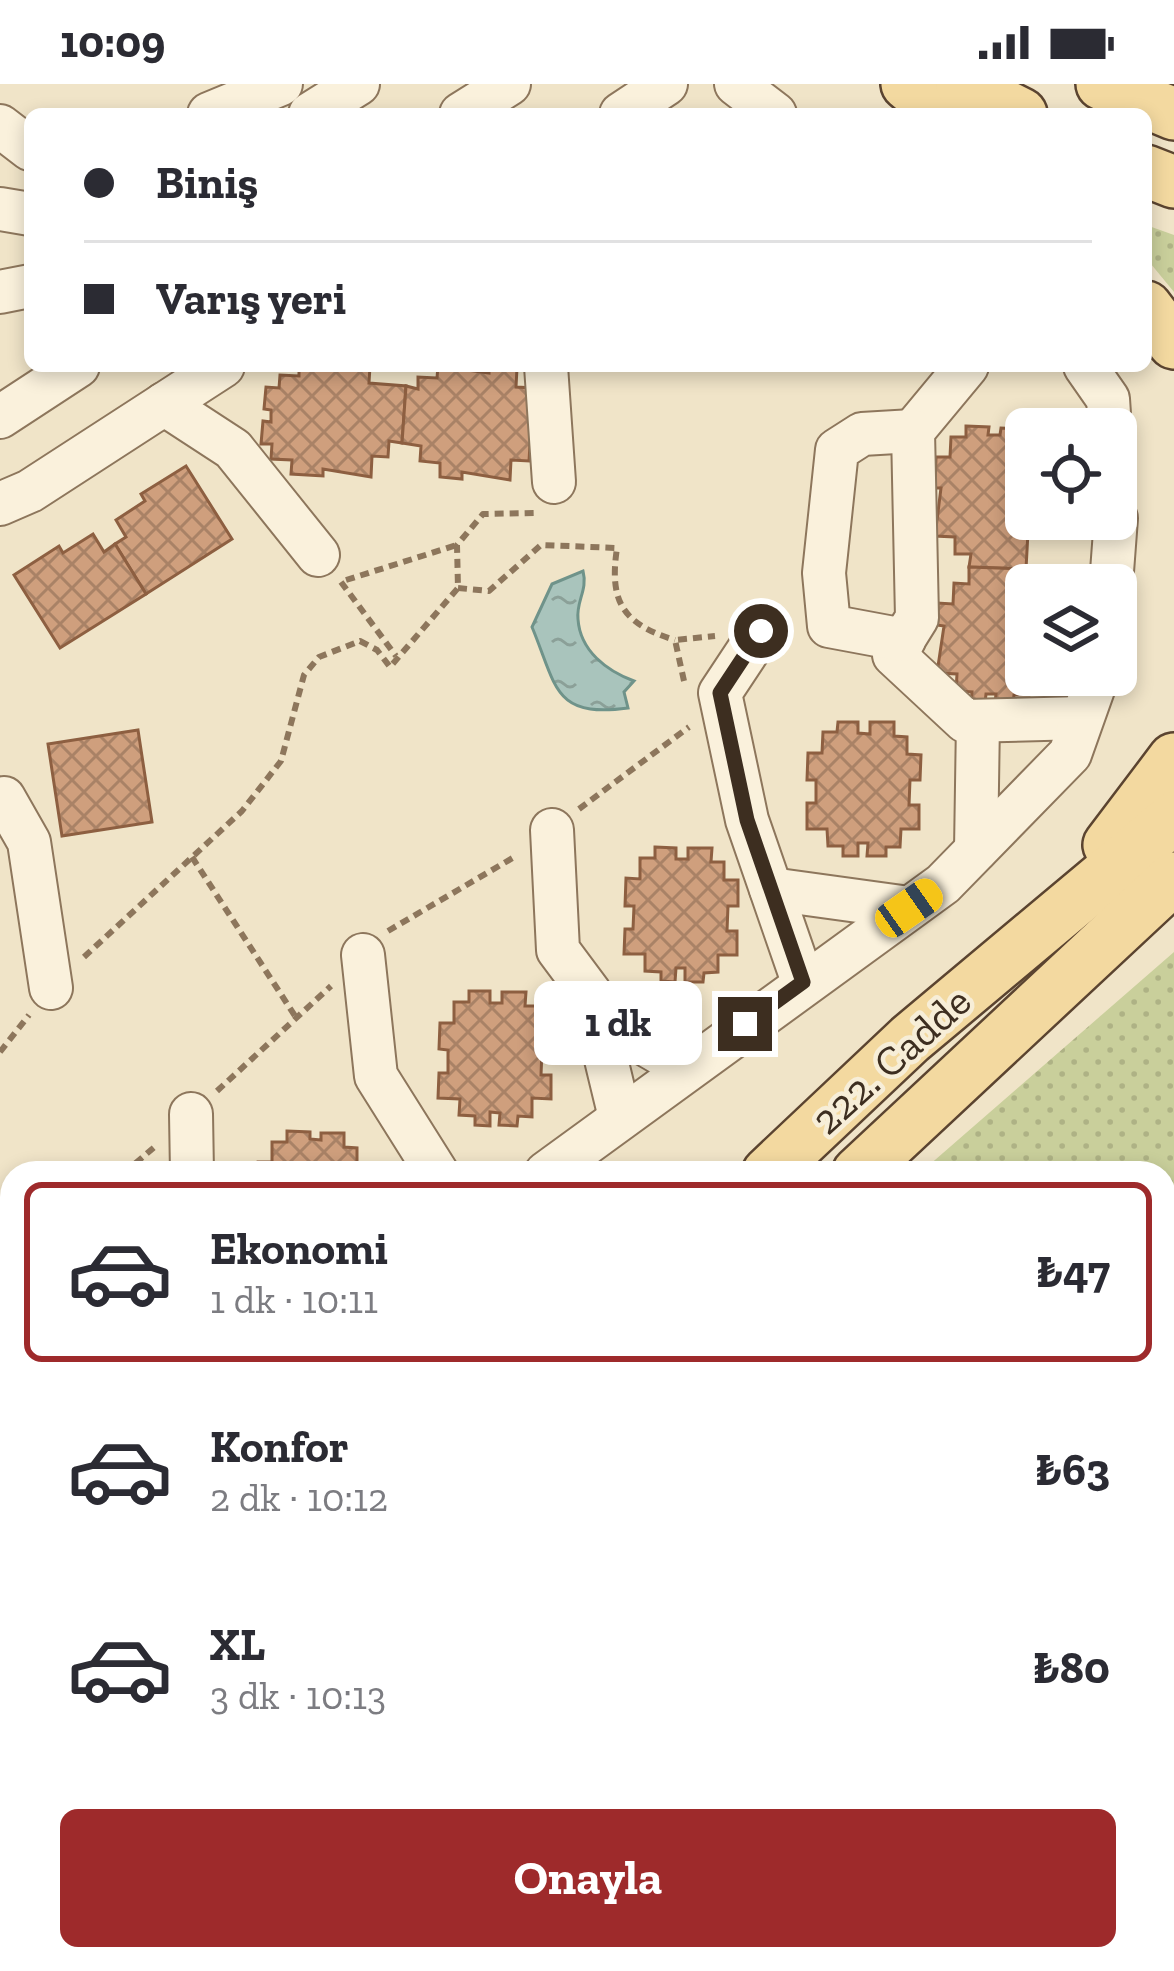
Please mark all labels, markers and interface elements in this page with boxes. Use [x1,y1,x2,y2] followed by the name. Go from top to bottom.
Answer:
[60,15,165,69] text: 10:09
[156,156,258,210] text: Biniş
[156,272,346,326] text: Varış yeri
[1005,408,1137,696] map controls
[1005,408,1137,540] button: locate
[1005,564,1137,696] button: layers
[734,604,788,658] route start
[869,873,949,943] car
[801,975,981,1145] street label: 222. Cadde
[535,982,703,1066] callout: 1 dk
[718,997,772,1051] route end
[585,999,651,1046] text: 1 dk
[66,1218,174,1326] icon: car
[210,1222,388,1276] text: Ekonomi
[1036,1245,1110,1299] text: ₺47
[210,1276,378,1323] text: 1 dk · 10:11
[66,1416,174,1524] icon: car
[210,1420,349,1474] text: Konfor
[1035,1443,1110,1497] text: ₺63
[210,1474,388,1521] text: 2 dk · 10:12
[66,1614,174,1722] icon: car
[210,1618,265,1672] text: XL
[1033,1641,1110,1695] text: ₺80
[210,1672,386,1719] text: 3 dk · 10:13
[60,1809,1116,1947] button: Onayla

